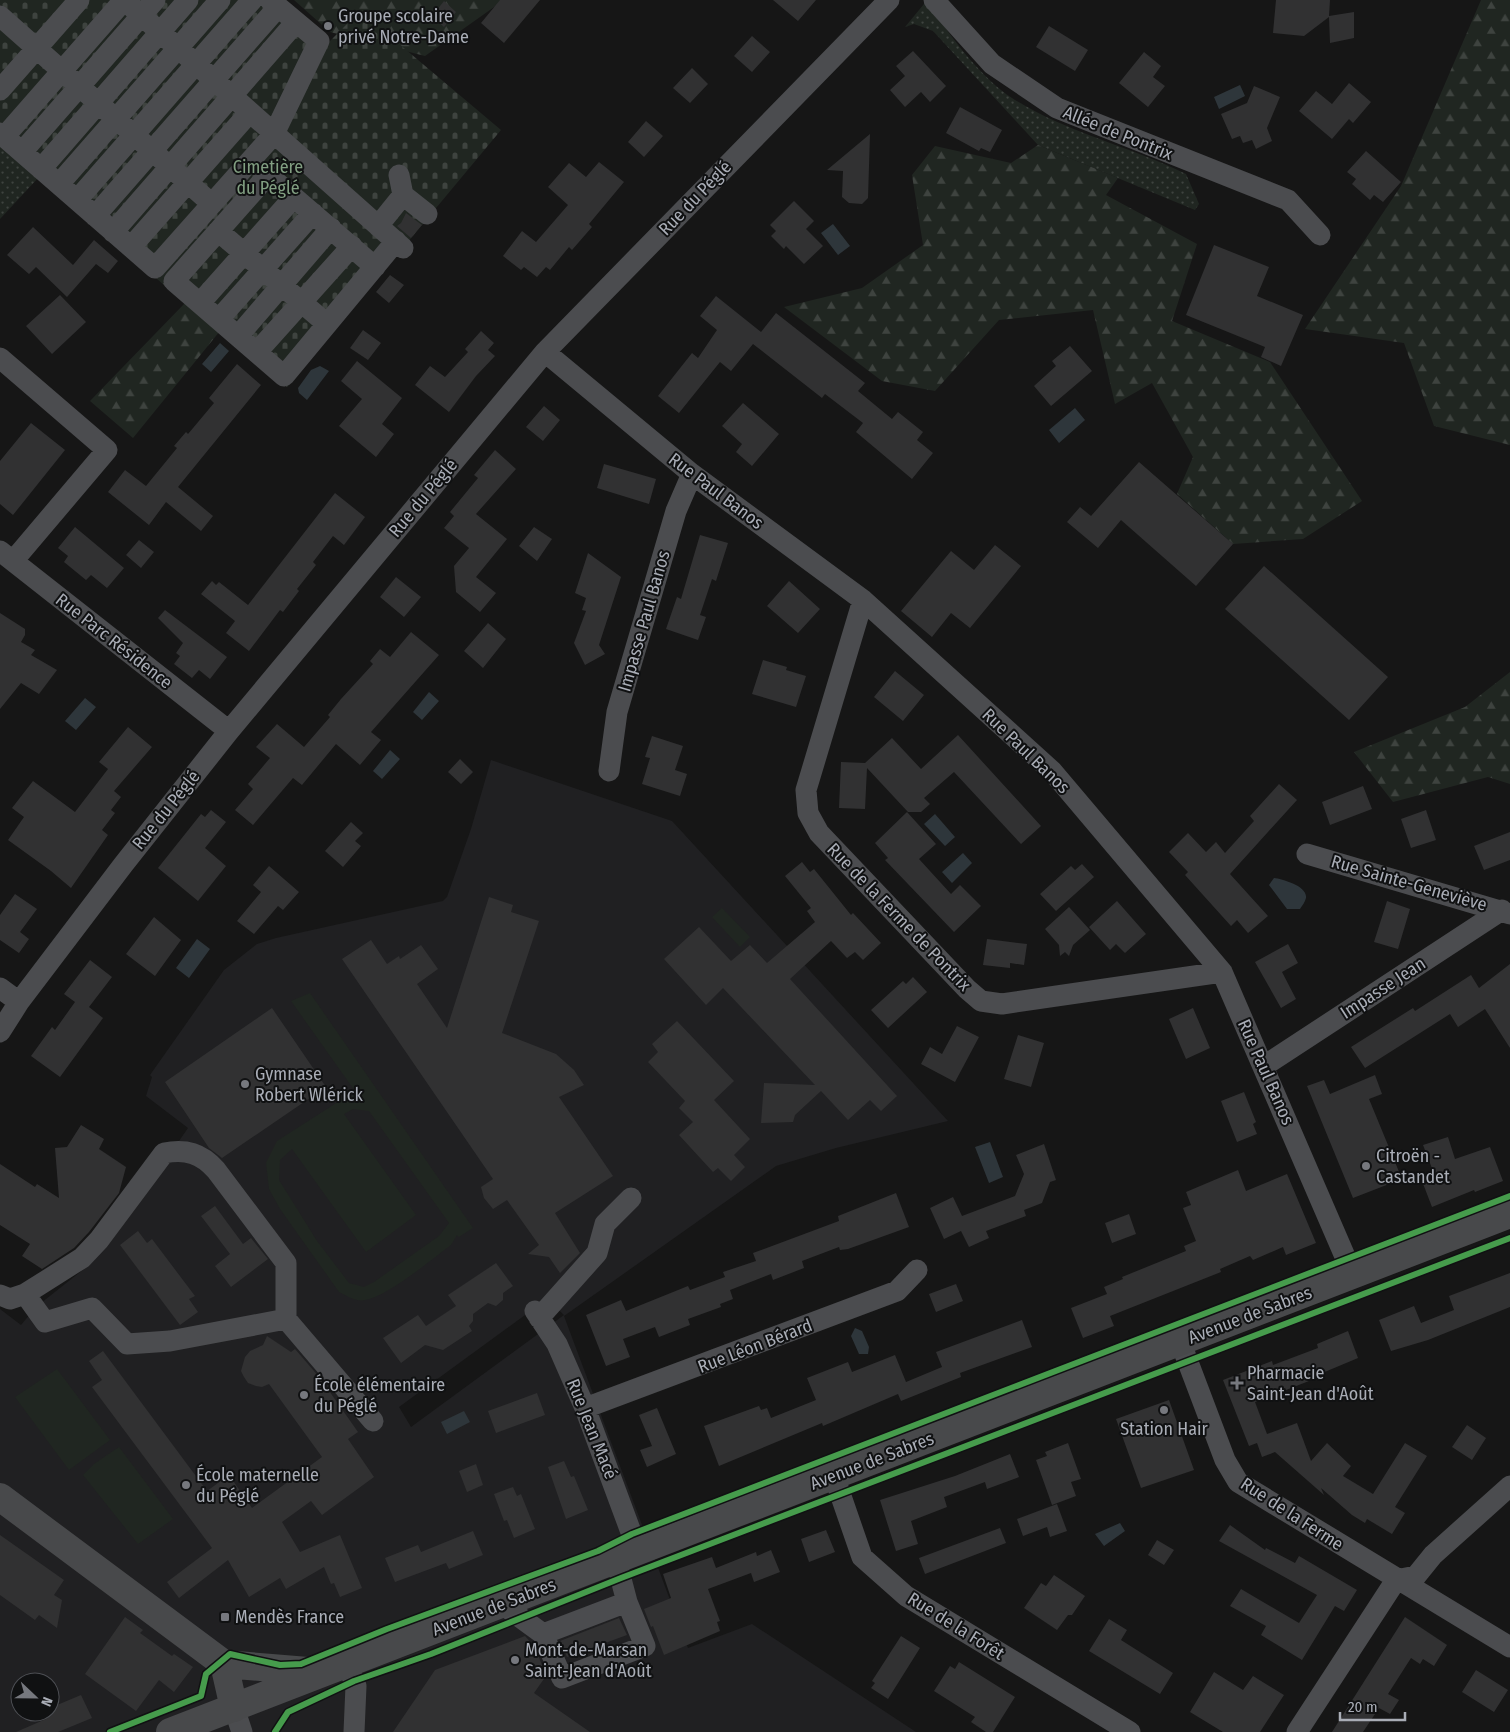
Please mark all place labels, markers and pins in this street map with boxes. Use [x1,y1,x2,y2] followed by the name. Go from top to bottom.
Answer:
[338,5,469,48] place label: Groupe scolaire privé Notre-Dame
[322,20,334,32] marker: Groupe scolaire privé Notre-Dame
[255,1063,363,1106] place label: Gymnase Robert Wlérick
[239,1078,251,1090] marker: Gymnase Robert Wlérick
[1376,1145,1450,1188] place label: Citroën - Castandet
[1360,1160,1372,1172] marker: Citroën - Castandet
[1247,1362,1374,1405] place label: Pharmacie Saint-Jean d'Août
[314,1373,445,1417] place label: École élémentaire du Péglé
[1231,1377,1243,1389] marker: Pharmacie Saint-Jean d'Août
[298,1389,310,1401] marker: École élémentaire du Péglé
[1158,1404,1170,1416] marker: Station Hair
[1120,1418,1209,1440] place label: Station Hair
[196,1463,319,1507] place label: École maternelle du Péglé
[180,1479,192,1491] marker: École maternelle du Péglé
[235,1606,344,1628] place label: Mendès France
[219,1611,231,1623] marker: Mendès France
[525,1639,652,1682] place label: Mont-de-Marsan Saint-Jean d'Août
[509,1654,521,1666] marker: Mont-de-Marsan Saint-Jean d'Août

